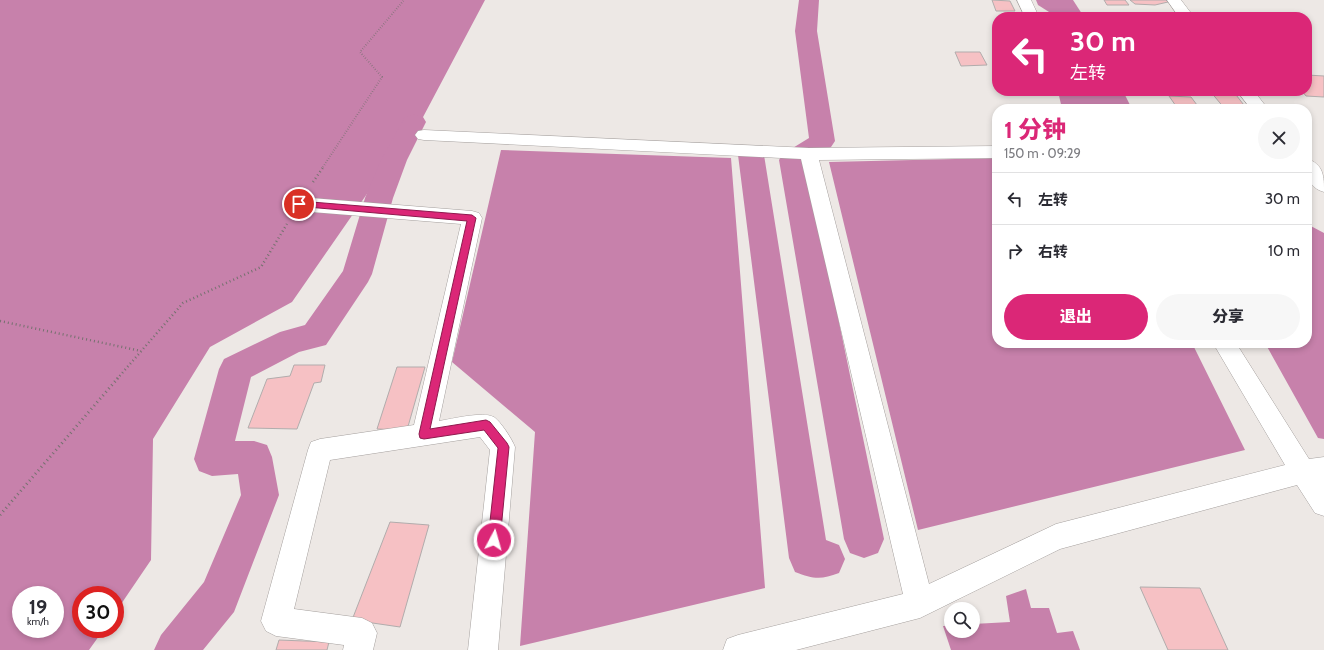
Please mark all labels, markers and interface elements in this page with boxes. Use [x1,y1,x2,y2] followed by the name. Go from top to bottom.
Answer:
[1070,24,1136,58] text: 30 m
[1004,28,1056,80] icon: left
[1070,62,1106,84] text: 左转
[1004,115,1066,144] text: 1 分钟
[1258,117,1300,159] button: close
[1004,145,1081,161] text: 150 m · 09:29
[282,187,316,221] pin
[1004,188,1026,210] icon: left
[1265,190,1300,208] text: 30 m
[1038,191,1068,209] text: 左转
[288,193,310,215] icon: arrive
[1004,240,1026,262] icon: right
[1268,242,1300,260] text: 10 m
[1038,243,1068,261] text: 右转
[1004,294,1148,340] button: 退出
[1156,294,1300,340] button: 分享
[473,519,515,561] position arrow
[72,586,124,638] speed limit sign: 30
[29,595,47,619] text: 19
[944,602,980,638] map controls
[944,602,980,638] button: search
[27,615,49,628] text: km/h

